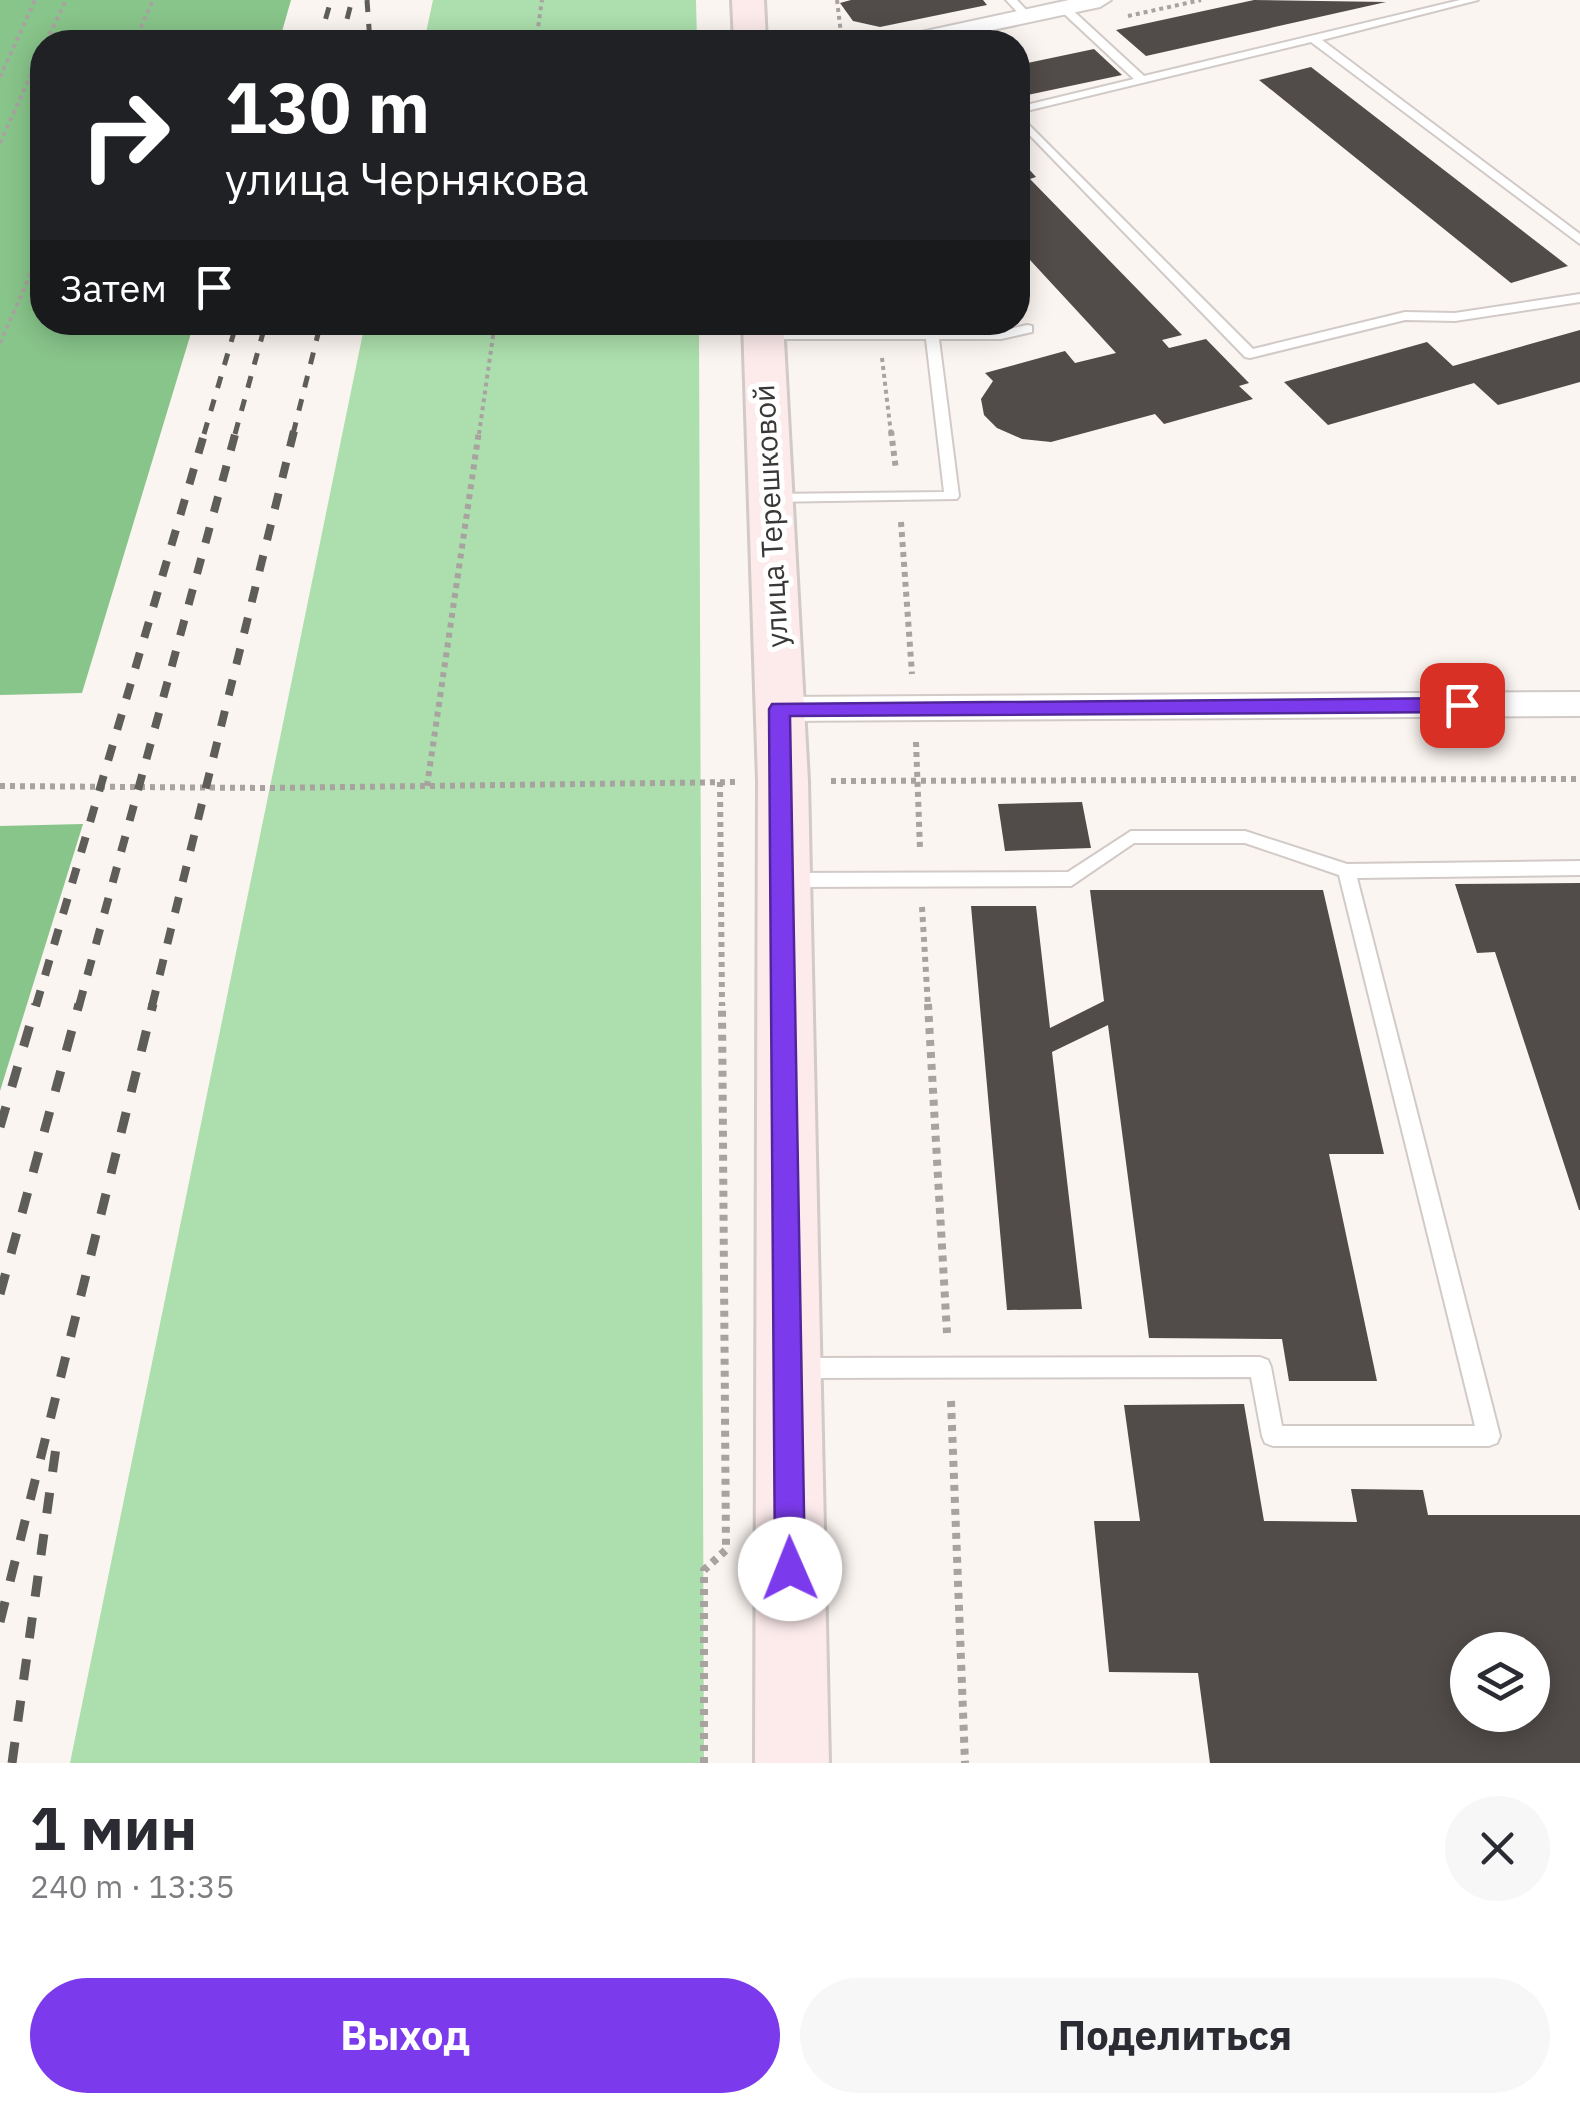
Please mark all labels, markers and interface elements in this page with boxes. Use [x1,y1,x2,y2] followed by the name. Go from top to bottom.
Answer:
[225,61,430,152] text: 130 m
[60,70,190,200] icon: right
[225,149,589,207] text: улица Чернякова
[187,260,242,315] icon: arrive
[60,263,167,312] text: Затем
[743,383,796,649] street label: улица Терешковой
[1420,663,1505,748] pin
[1435,678,1490,733] icon: arrive
[738,1517,842,1621] position arrow
[1450,1632,1550,1732] map controls
[1450,1632,1550,1732] button: layers
[30,1788,197,1867] text: 1 мин
[1445,1796,1550,1901] button: close
[30,1865,235,1907] text: 240 m · 13:35
[30,1978,780,2093] button: Выход
[800,1978,1550,2093] button: Поделиться

